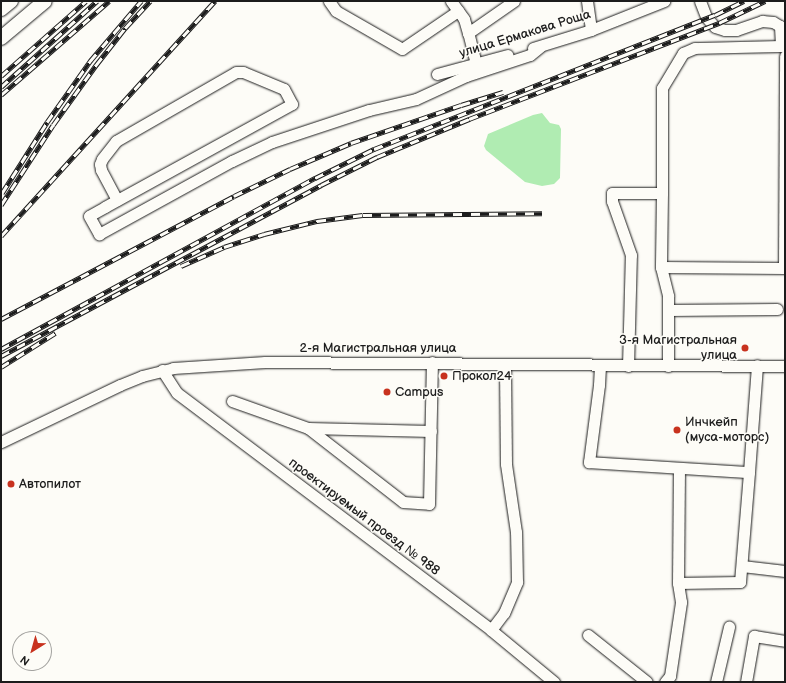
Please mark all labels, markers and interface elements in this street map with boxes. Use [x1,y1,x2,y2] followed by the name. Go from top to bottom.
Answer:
[458,7,592,61] street label: улица Ермакова Роща
[619,333,737,364] place label: 3-я Магистральная улица
[299,340,457,356] street label: 2-я Магистральная улица
[740,343,750,353] marker: 3-я Магистральная улица
[452,368,512,384] place label: Прокол24
[439,371,449,381] marker: Прокол24
[395,384,443,400] place label: Campus
[382,387,392,397] marker: Campus
[685,415,769,446] place label: Инчкейп (муса-моторс)
[672,425,682,435] marker: Инчкейп (муса-моторс)
[285,455,443,579] street label: проектируемый проезд № 988
[19,476,81,492] place label: Автопилот
[6,479,16,489] marker: Автопилот
[12,631,52,671] north arrow
[18,653,32,668] text: N

